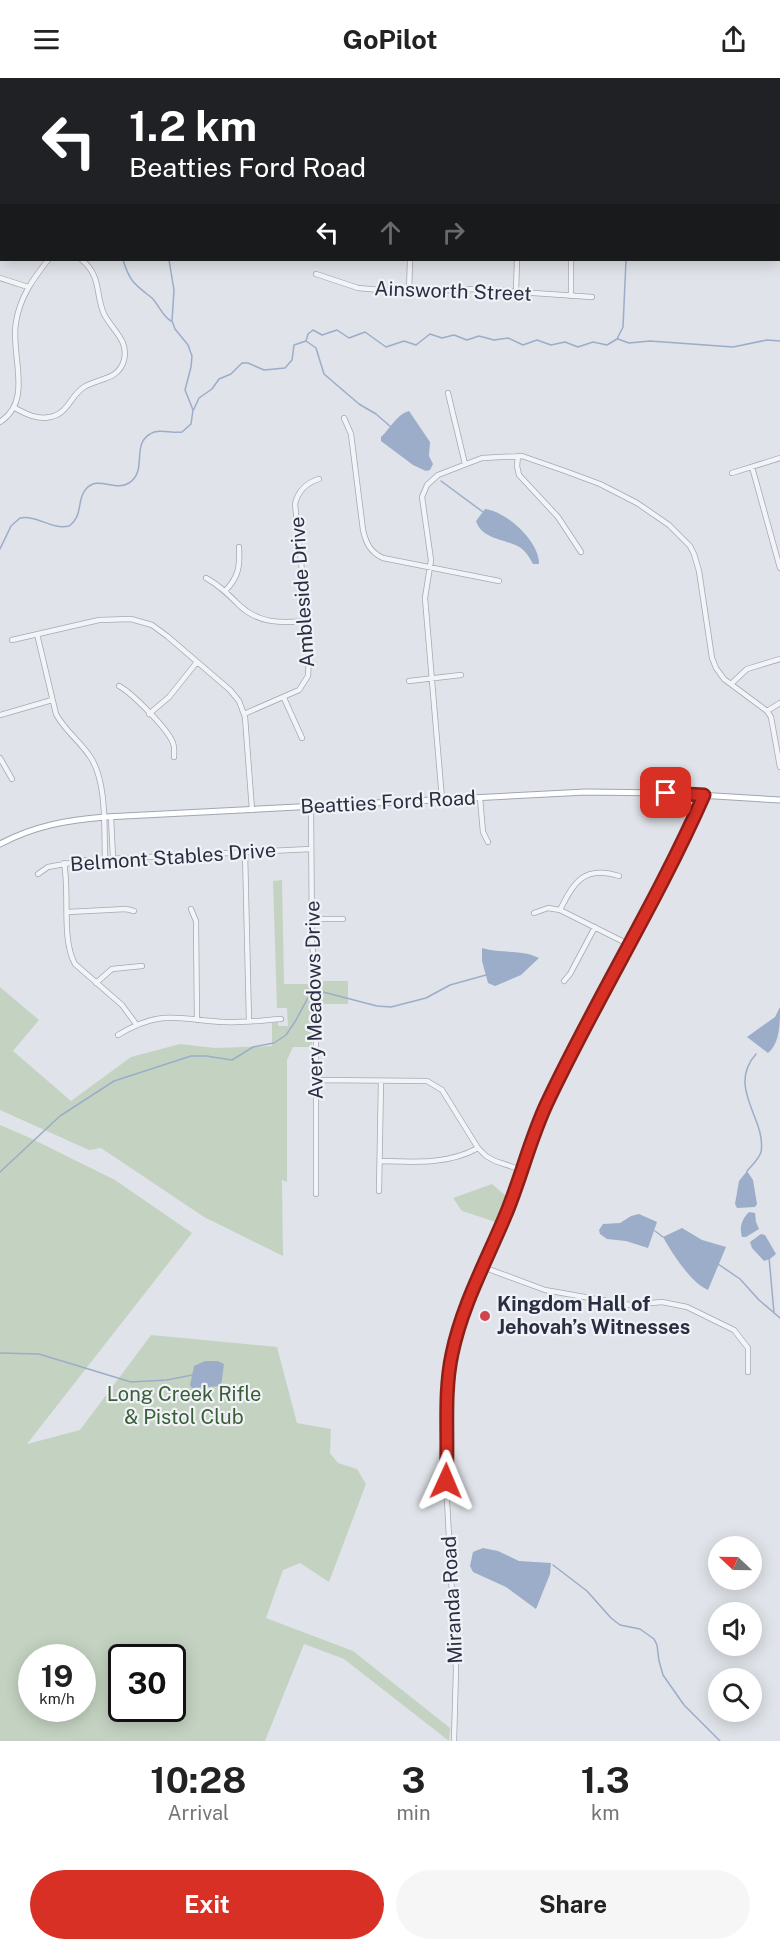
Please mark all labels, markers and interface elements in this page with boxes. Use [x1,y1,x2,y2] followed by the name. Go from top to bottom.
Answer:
[30,23,63,56] icon: menu
[343,23,437,55] text: GoPilot
[717,23,750,56] icon: share
[129,101,257,150] text: 1.2 km
[30,102,108,180] icon: left
[129,151,366,183] text: Beatties Ford Road
[311,216,344,249] icon: left
[374,216,407,249] icon: ahead
[437,216,470,249] icon: right
[374,276,532,306] street label: Ainsworth Street
[285,516,319,668] street label: Ambleside Drive
[640,767,691,818] pin
[649,776,682,809] icon: arrive
[300,785,476,819] street label: Beatties Ford Road
[69,838,277,876] street label: Belmont Stables Drive
[300,900,328,1100] street label: Avery Meadows Drive
[497,1292,690,1339] place label: Kingdom Hall of Jehovah’s Witnesses
[478,1309,492,1323] marker: Kingdom Hall of Jehovah’s Witnesses
[107,1382,261,1429] park label: Long Creek Rifle & Pistol Club
[414,1449,478,1513] position arrow
[437,1535,467,1665] street label: Miranda Road
[708,1536,762,1590] north arrow
[708,1536,762,1722] map controls
[708,1602,762,1656] button: sound
[108,1644,186,1722] speed limit sign: 30
[41,1658,73,1694] text: 19
[708,1668,762,1722] button: search
[39,1690,75,1707] text: km/h
[150,1759,246,1801] text: 10:28
[402,1759,425,1801] text: 3
[581,1759,630,1801] text: 1.3
[167,1801,229,1825] text: Arrival
[397,1801,430,1825] text: min
[591,1801,619,1825] text: km
[30,1870,384,1939] button: Exit
[396,1870,750,1939] button: Share

